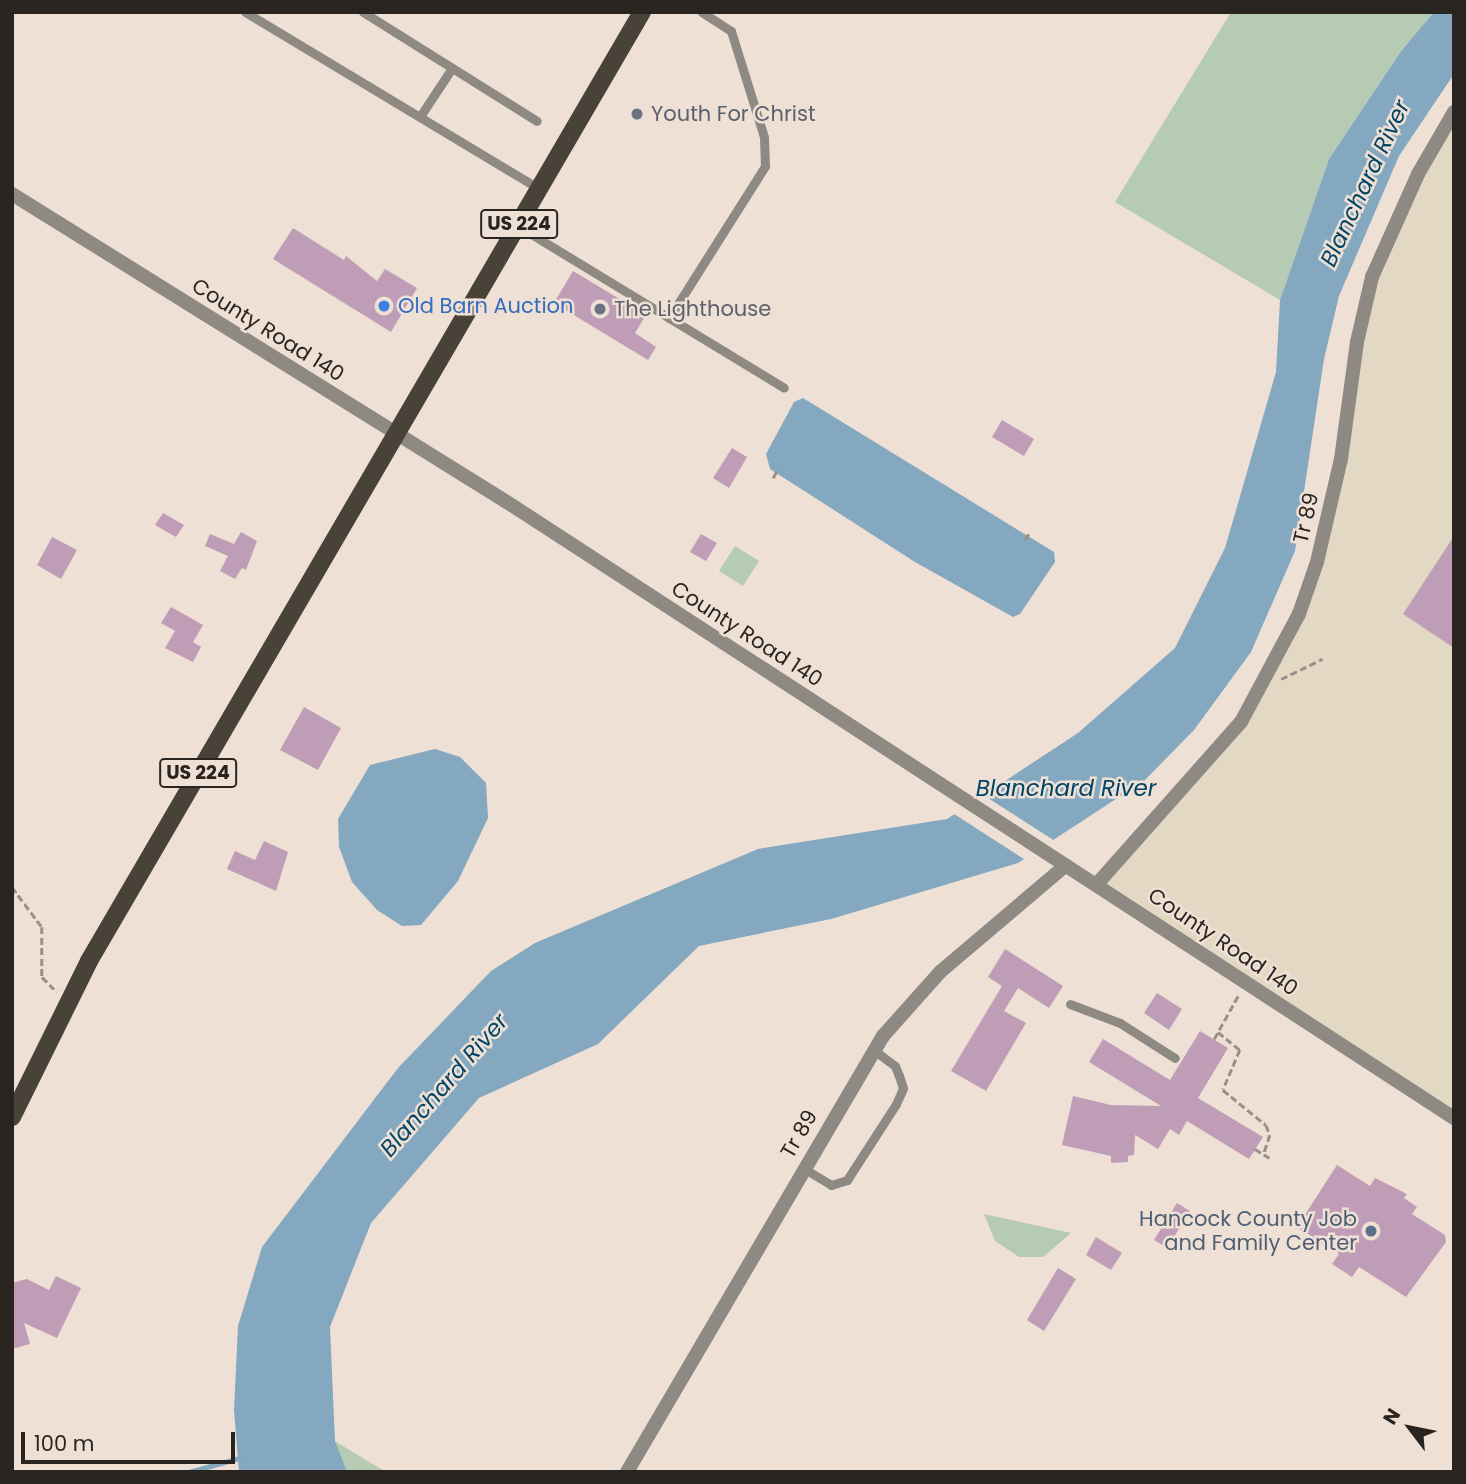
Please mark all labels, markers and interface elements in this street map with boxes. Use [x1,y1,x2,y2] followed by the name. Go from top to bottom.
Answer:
[1314,95,1416,271] water label: Blanchard River
[651,101,816,127] place label: Youth For Christ
[629,106,645,122] marker: Youth For Christ
[479,208,559,240] road number: US 224
[187,273,349,387] street label: County Road 140
[398,293,573,319] place label: Old Barn Auction
[614,296,771,322] place label: The Lighthouse
[376,298,392,314] marker: Old Barn Auction
[592,301,608,317] marker: The Lighthouse
[1288,490,1324,546] street label: Tr 89
[667,576,827,692] street label: County Road 140
[158,758,238,788] road number: US 224
[976,774,1156,802] water label: Blanchard River
[1143,883,1303,1001] street label: County Road 140
[374,1008,514,1162] water label: Blanchard River
[775,1105,823,1163] street label: Tr 89
[1139,1206,1357,1256] place label: Hancock County Job and Family Center
[1363,1223,1379,1239] marker: Hancock County Job and Family Center
[1375,1393,1445,1463] north arrow
[1377,1403,1407,1430] text: N
[24,1418,238,1462] scale bar
[34,1429,94,1458] text: 100 m

